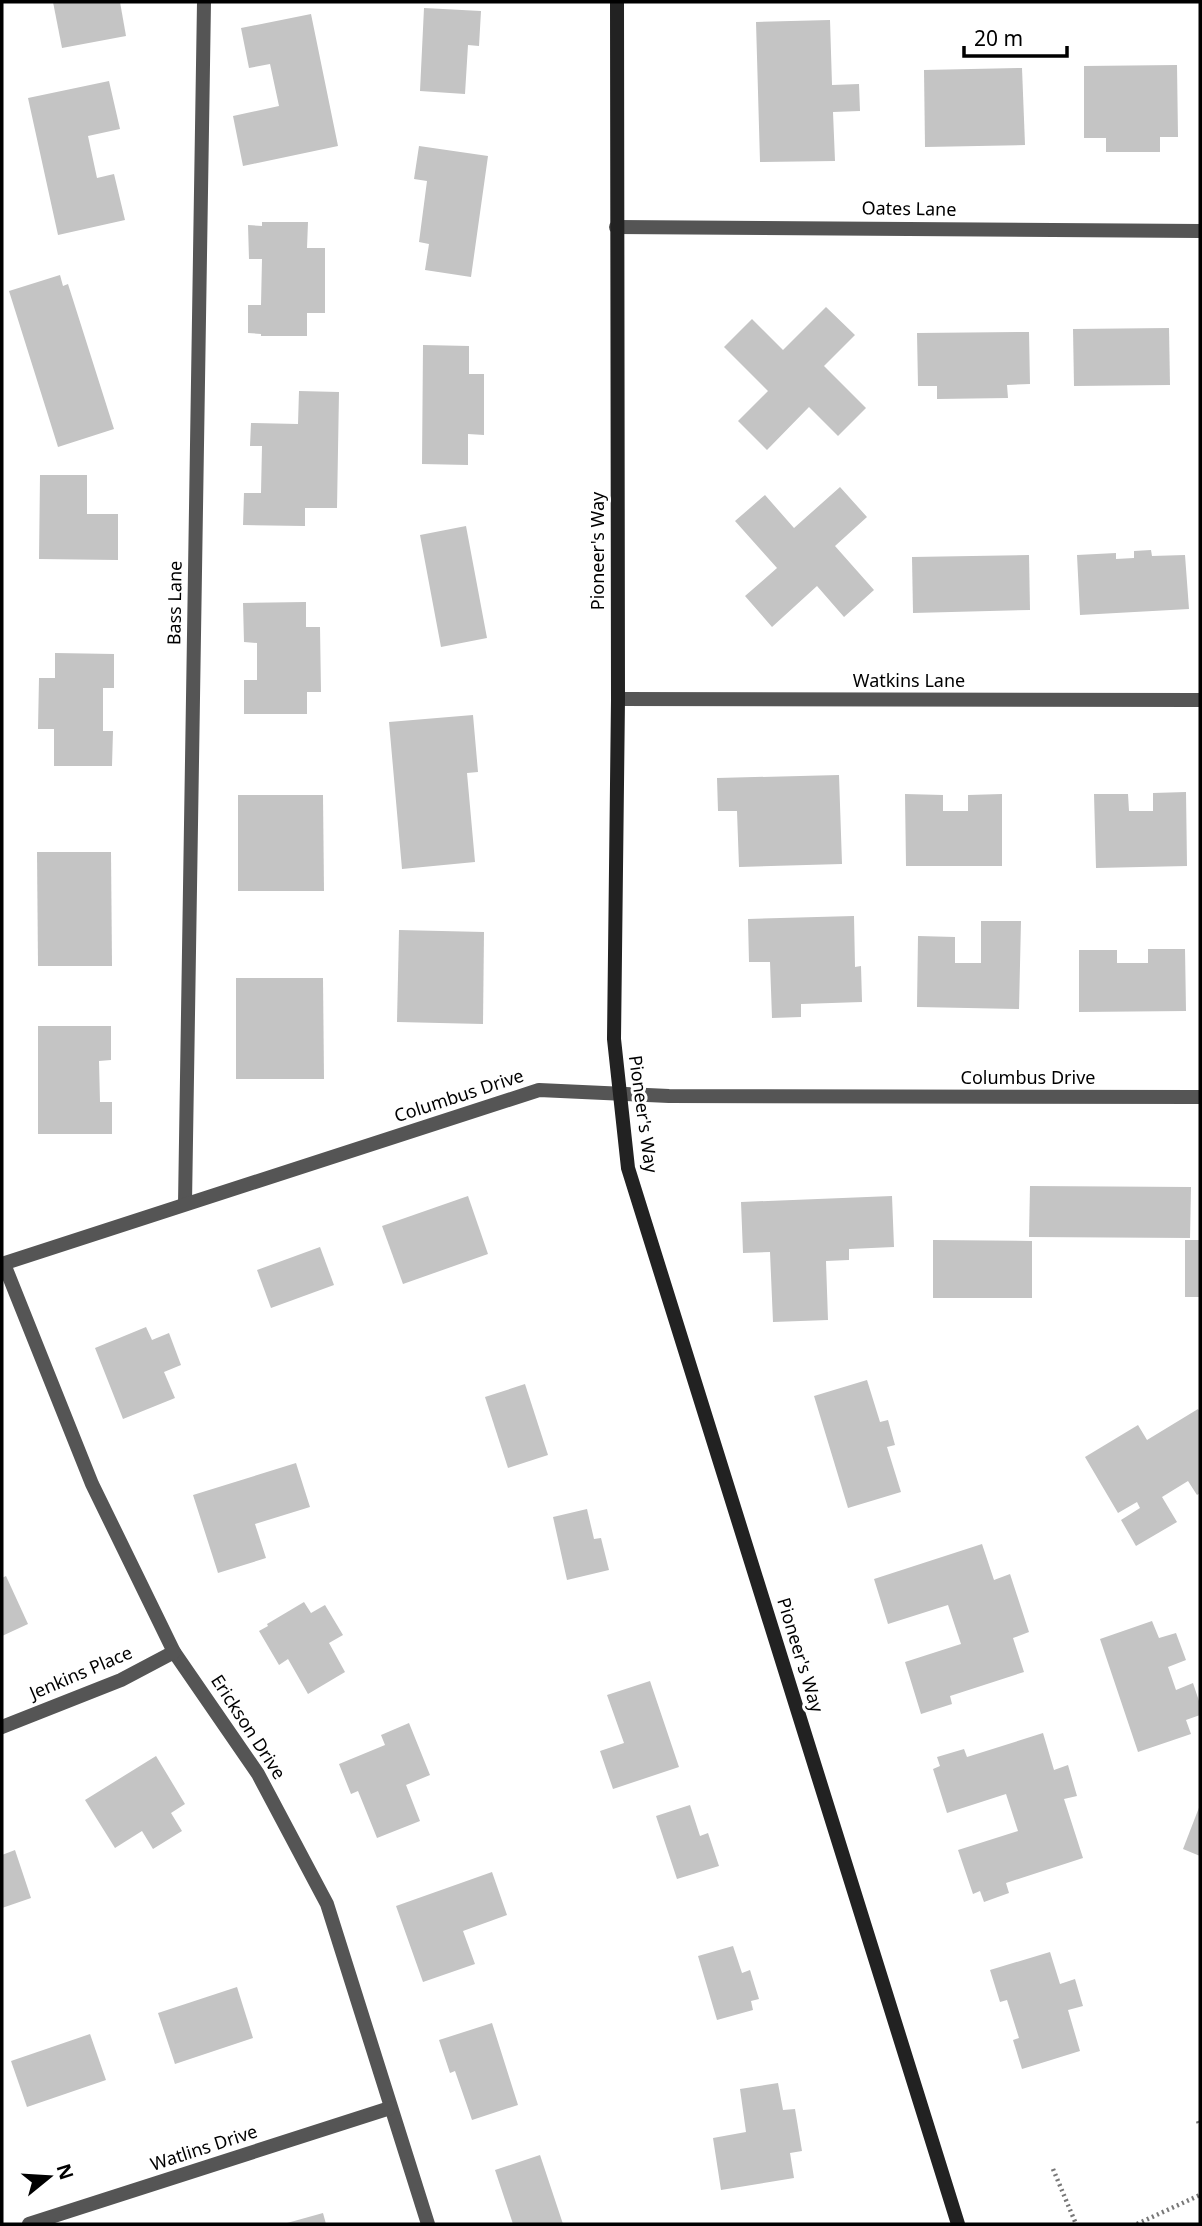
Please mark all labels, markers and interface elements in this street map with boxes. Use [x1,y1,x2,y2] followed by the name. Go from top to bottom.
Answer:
[964,14,1067,58] scale bar
[974,24,1023,52] text: 20 m
[861,195,957,221] street label: Oates Lane
[585,491,609,610] street label: Pioneer's Way
[161,561,187,645] street label: Bass Lane
[853,668,965,692] street label: Watkins Lane
[624,1054,664,1175] street label: Pioneer's Way
[391,1063,527,1127] street label: Columbus Drive
[961,1065,1095,1089] street label: Columbus Drive
[772,1595,830,1716] street label: Pioneer's Way
[24,1640,136,1705] street label: Jenkins Place
[206,1670,292,1783] street label: Erickson Drive
[147,2118,260,2176] street label: Watlins Drive
[14,2142,84,2212] north arrow
[50,2160,80,2183] text: N

